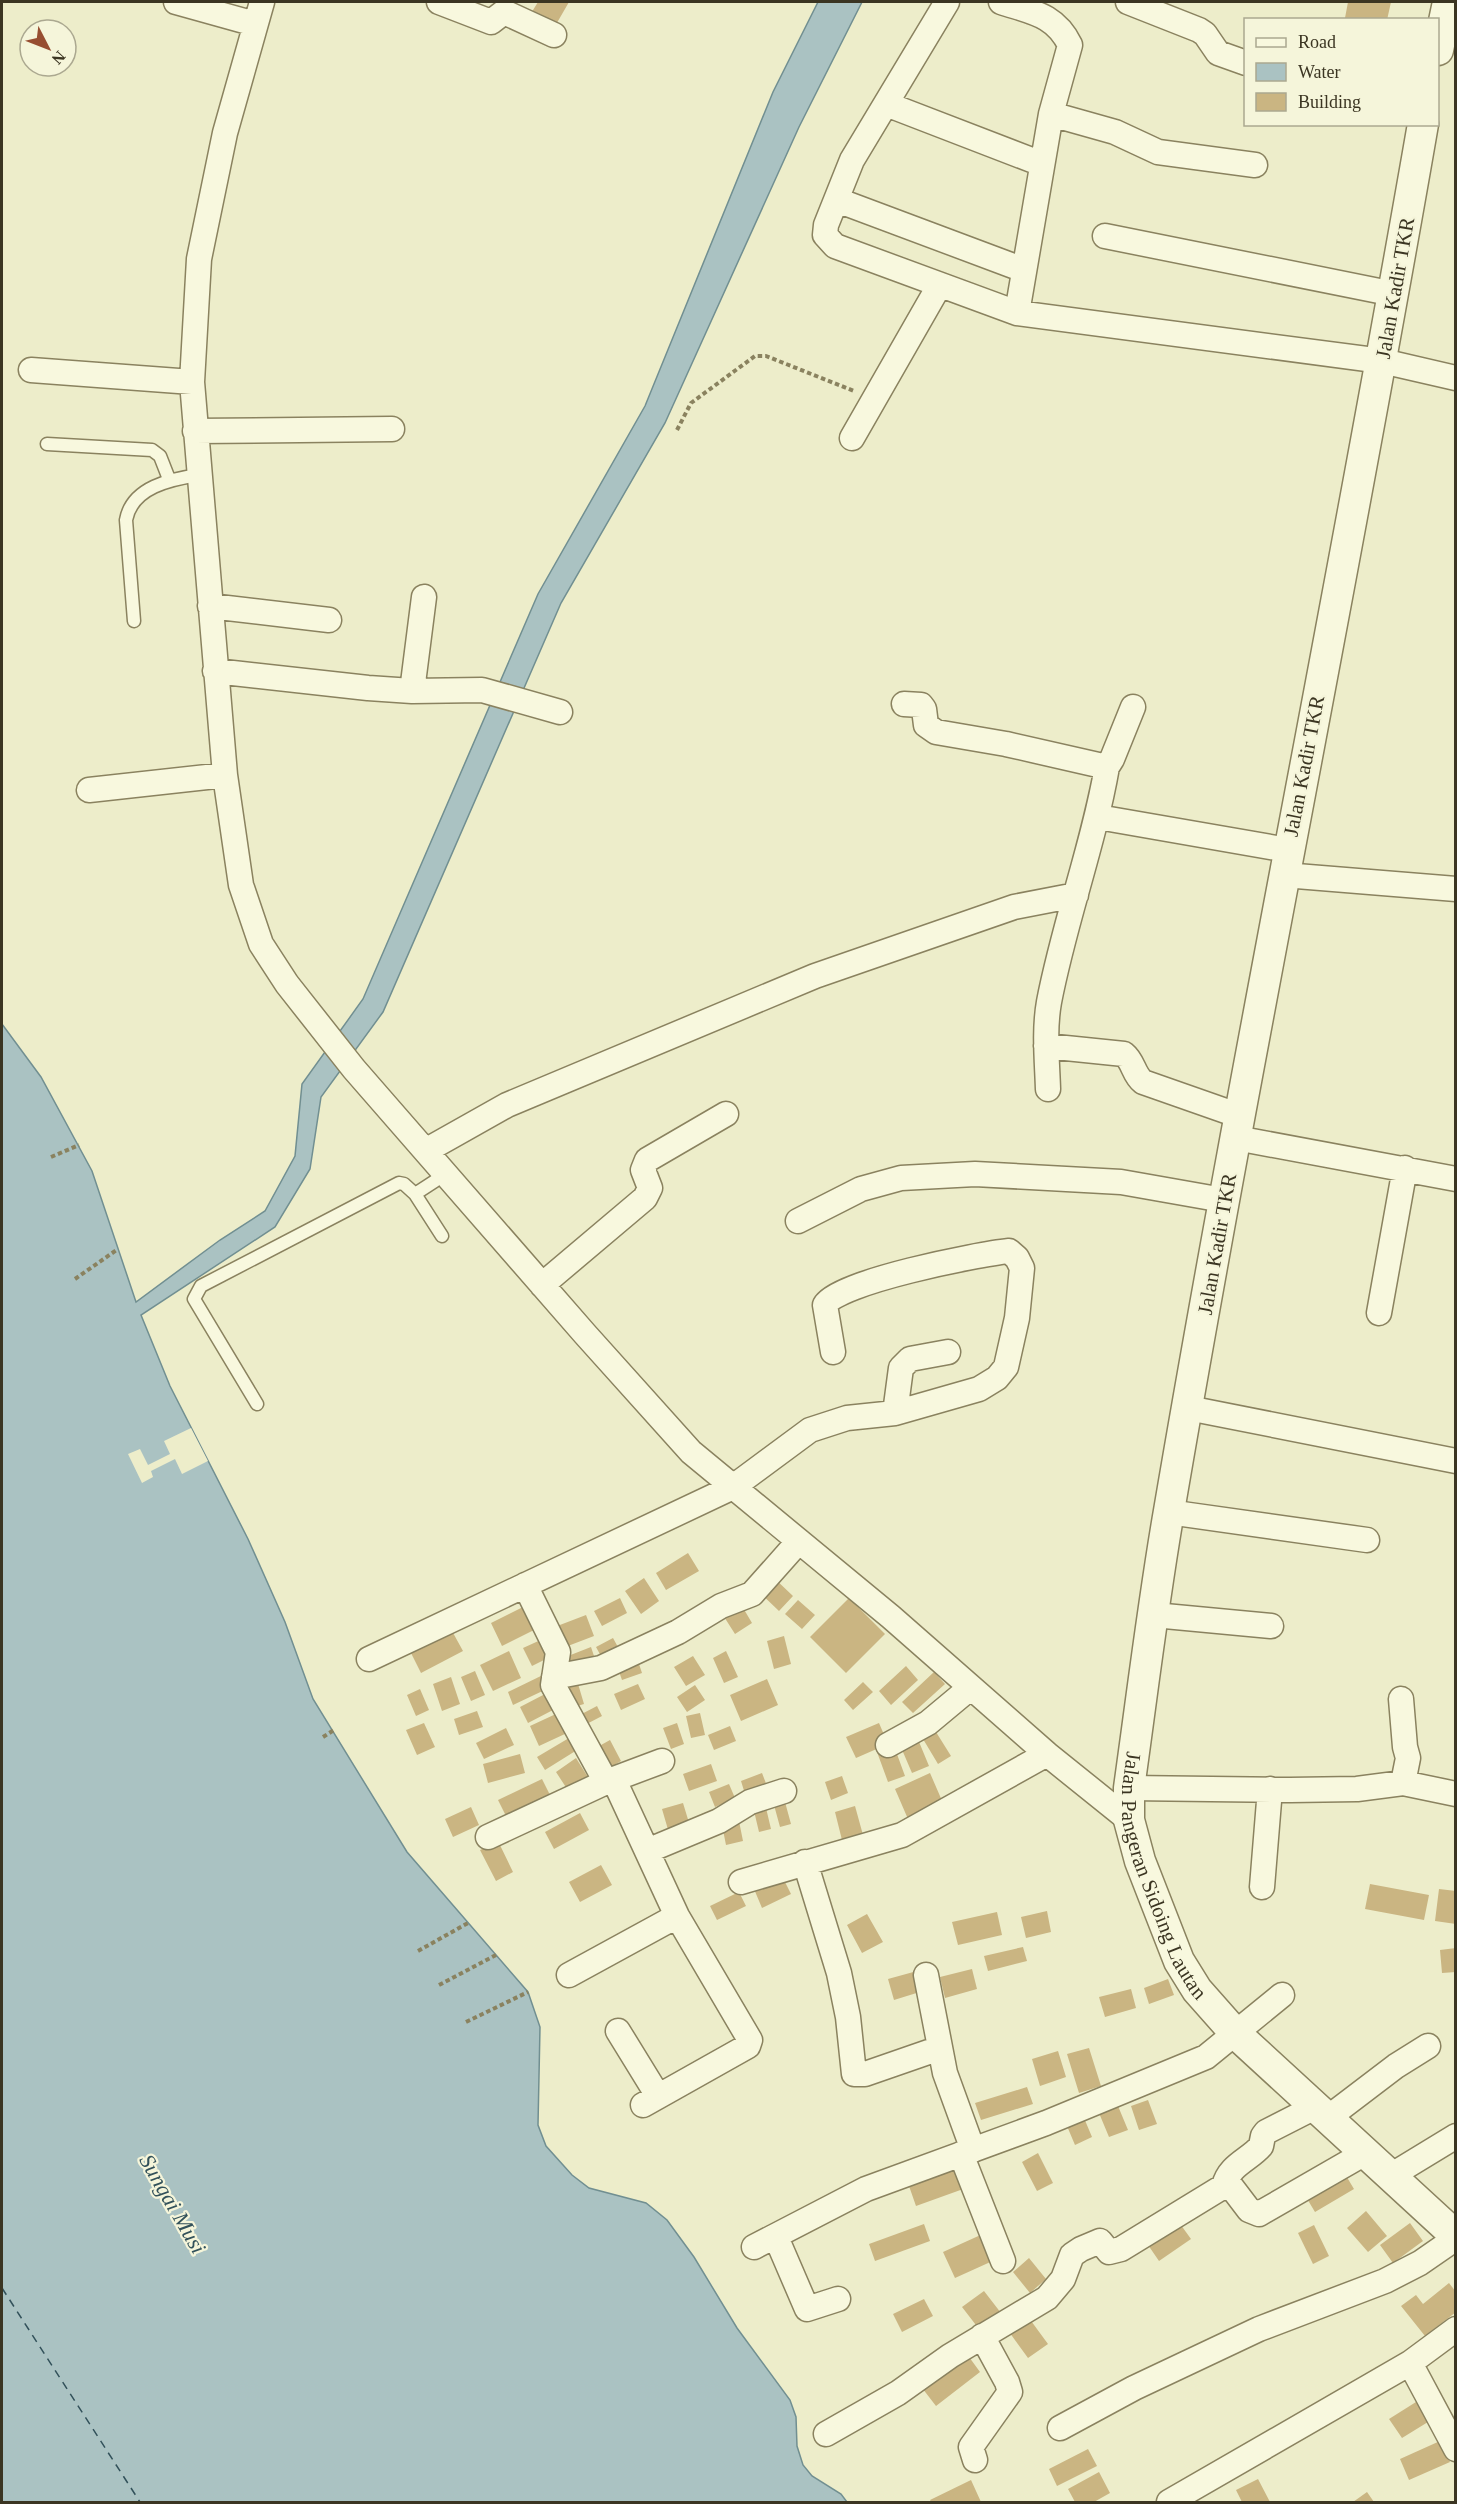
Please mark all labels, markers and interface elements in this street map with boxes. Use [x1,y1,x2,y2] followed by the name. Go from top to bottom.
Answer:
[18,18,78,78] north arrow
[1244,18,1439,126] legend
[1298,32,1336,52] text: Road
[48,48,69,68] text: N
[1298,62,1341,82] text: Water
[1298,92,1361,112] text: Building
[1371,215,1419,361] street label: Jalan Kadir TKR
[1279,693,1329,839] street label: Jalan Kadir TKR
[1193,1171,1241,1317] street label: Jalan Kadir TKR
[1117,1750,1212,2005] street label: Jalan Pangeran Sidoing Lautan
[135,2150,211,2258] water label: Sungai Musi

